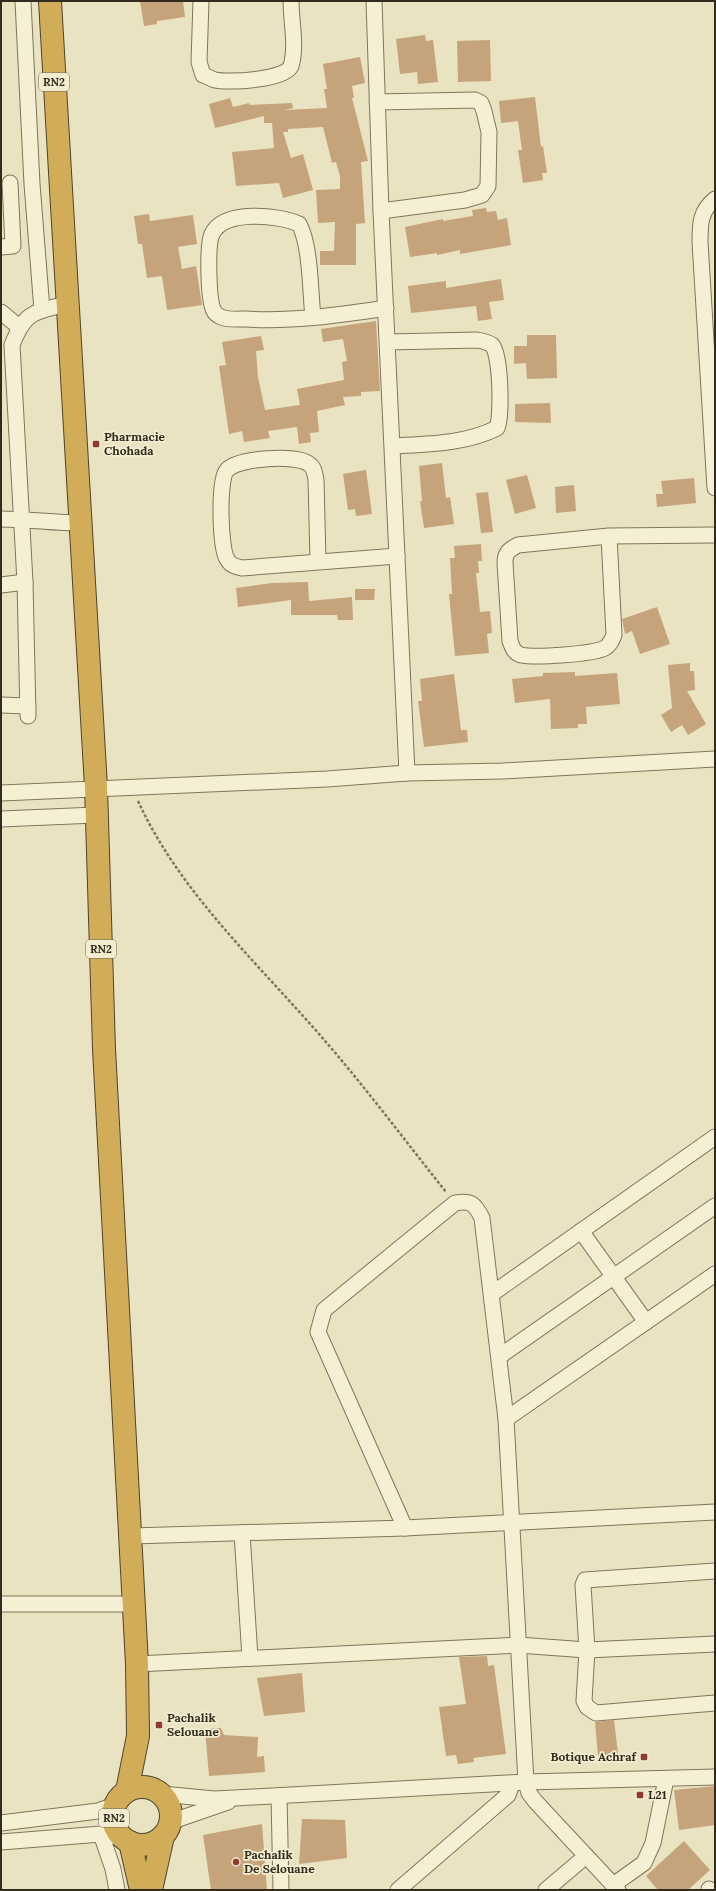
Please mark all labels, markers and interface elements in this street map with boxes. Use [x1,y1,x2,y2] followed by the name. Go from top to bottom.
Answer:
[39,73,69,91] road number: RN2
[104,429,166,458] place label: Pharmacie Chohada
[91,439,101,449] marker: Pharmacie Chohada
[86,940,116,958] road number: RN2
[167,1710,220,1739] place label: Pachalik Selouane
[154,1720,164,1730] marker: Pachalik Selouane
[551,1749,638,1764] place label: Botique Achraf
[639,1752,649,1762] marker: Botique Achraf
[648,1787,667,1802] place label: L21
[635,1790,645,1800] marker: L21
[99,1809,129,1827] road number: RN2
[244,1847,315,1876] place label: Pachalik De Selouane
[231,1857,241,1867] marker: Pachalik De Selouane

